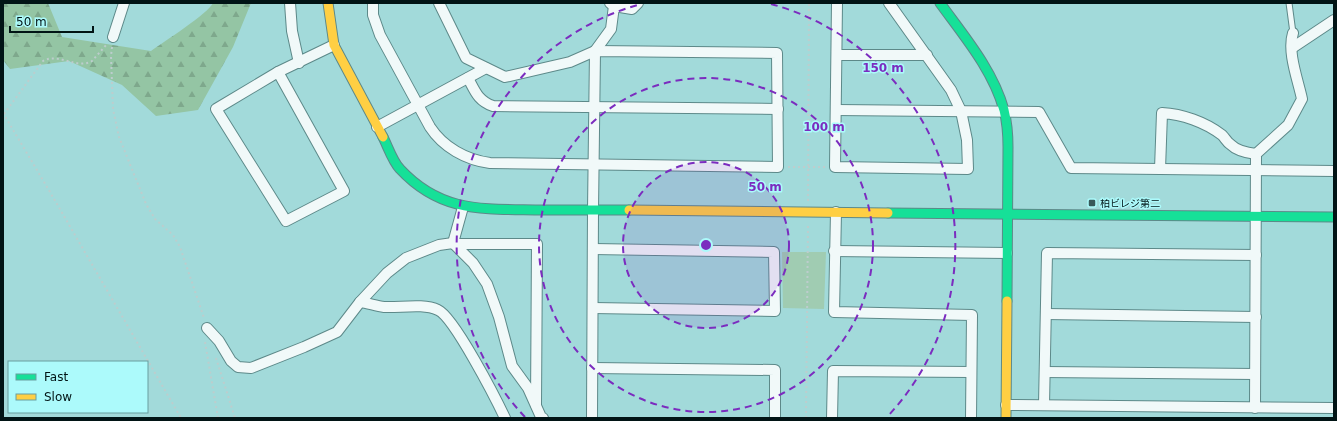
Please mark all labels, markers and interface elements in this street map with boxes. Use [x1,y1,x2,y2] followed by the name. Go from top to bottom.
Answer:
[10,8,93,34] scale bar
[16,15,47,29] text: 50 m
[862,61,904,75] text: 150 m
[803,120,845,134] text: 100 m
[748,180,782,194] text: 50 m
[1087,198,1097,208] marker: 柏ビレジ第二
[1100,198,1160,209] place label: 柏ビレジ第二
[699,238,713,252] centre of rings
[8,361,148,413] legend
[44,370,68,384] text: Fast
[44,390,72,404] text: Slow

